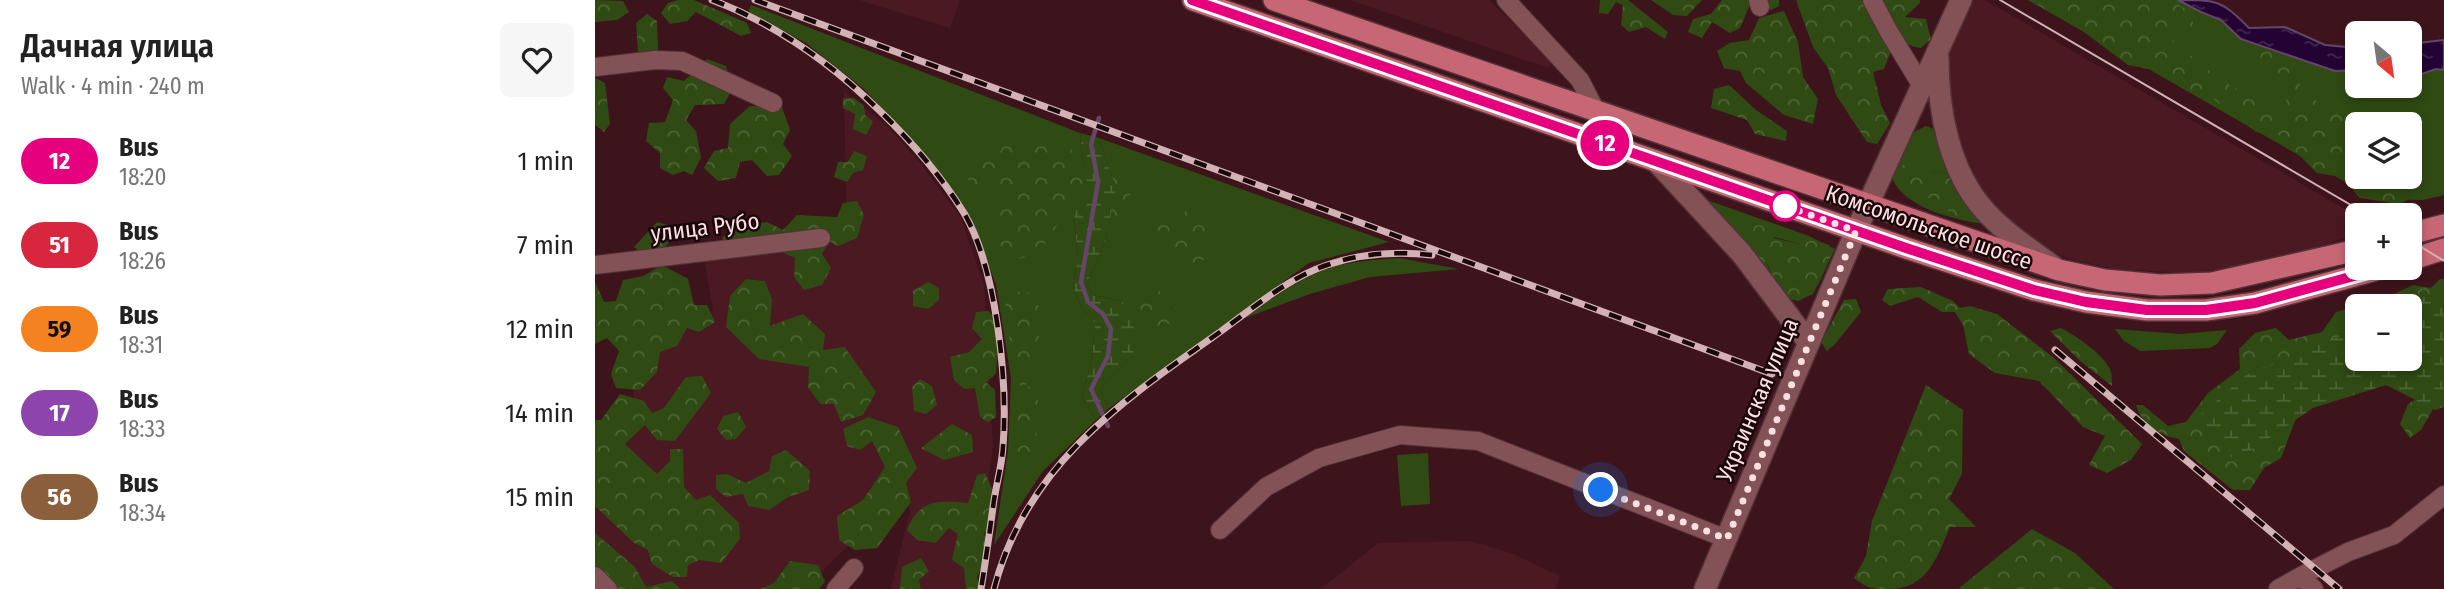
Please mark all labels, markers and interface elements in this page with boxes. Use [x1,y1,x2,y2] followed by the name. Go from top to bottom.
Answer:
[2345,21,2422,98] north arrow
[2345,21,2422,371] map controls
[500,23,574,97] button: heart
[21,26,214,66] text: Дачная улица
[21,72,205,100] text: Walk · 4 min · 240 m
[2345,112,2422,189] button: layers
[1573,120,1637,166] line badge: 12
[1594,129,1616,157] text: 12
[119,132,158,163] text: Bus
[518,146,574,177] text: 1 min
[49,147,70,175] text: 12
[119,163,166,191] text: 18:20
[1822,179,2036,275] street label: Комсомольское шоссе
[1770,191,1800,221] unlabelled marker
[2345,203,2422,280] button: +
[649,206,761,248] street label: улица Рубо
[119,216,158,247] text: Bus
[517,230,574,261] text: 7 min
[49,231,70,259] text: 51
[119,247,166,275] text: 18:26
[2345,294,2422,371] button: −
[119,300,158,331] text: Bus
[506,314,574,345] text: 12 min
[1709,314,1804,487] street label: Украинская улица
[48,315,71,343] text: 59
[119,331,163,359] text: 18:31
[119,384,158,415] text: Bus
[505,398,574,429] text: 14 min
[49,399,70,427] text: 17
[119,415,165,443] text: 18:33
[119,468,158,499] text: Bus
[1583,472,1618,507] your location
[506,482,574,513] text: 15 min
[47,483,72,511] text: 56
[119,499,166,527] text: 18:34

